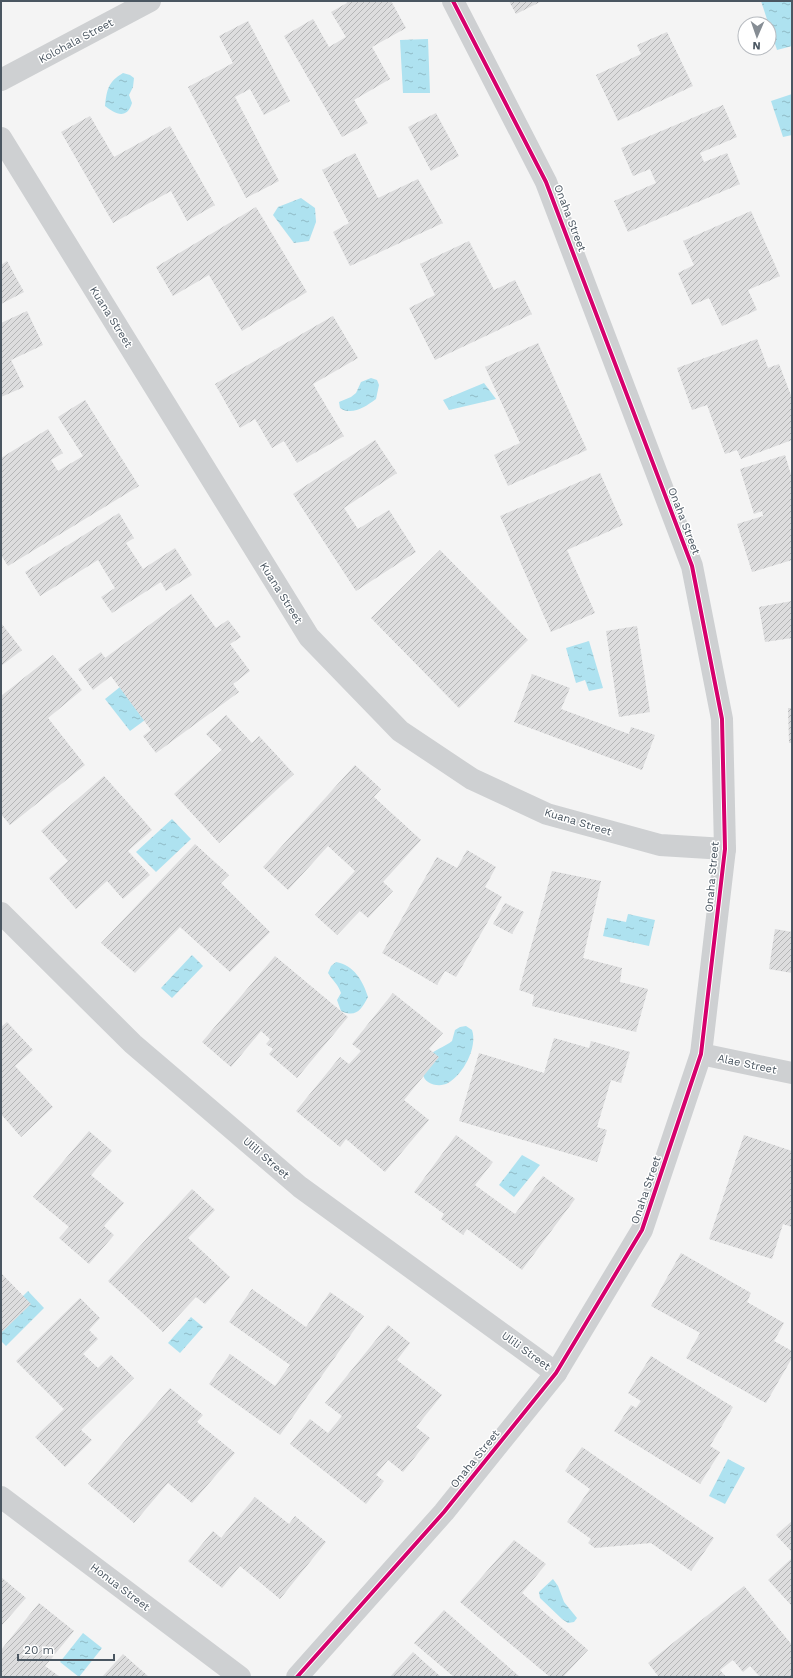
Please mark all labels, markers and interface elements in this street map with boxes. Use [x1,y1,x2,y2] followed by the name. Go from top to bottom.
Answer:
[36,16,116,66] street label: Kolohala Street
[737,16,777,56] north arrow
[752,39,761,52] text: N
[551,183,589,254] street label: Onaha Street
[87,284,135,350] street label: Kuana Street
[665,486,703,557] street label: Onaha Street
[257,560,305,626] street label: Kuana Street
[543,806,614,839] street label: Kuana Street
[702,841,722,913] street label: Onaha Street
[716,1051,778,1077] street label: Alae Street
[240,1134,292,1182] street label: Ulili Street
[628,1154,664,1226] street label: Onaha Street
[499,1329,553,1373] street label: Ulili Street
[448,1427,503,1491] street label: Onaha Street
[88,1560,153,1614] street label: Honua Street
[18,1636,114,1662] scale bar
[24,1643,54,1657] text: 20 m

